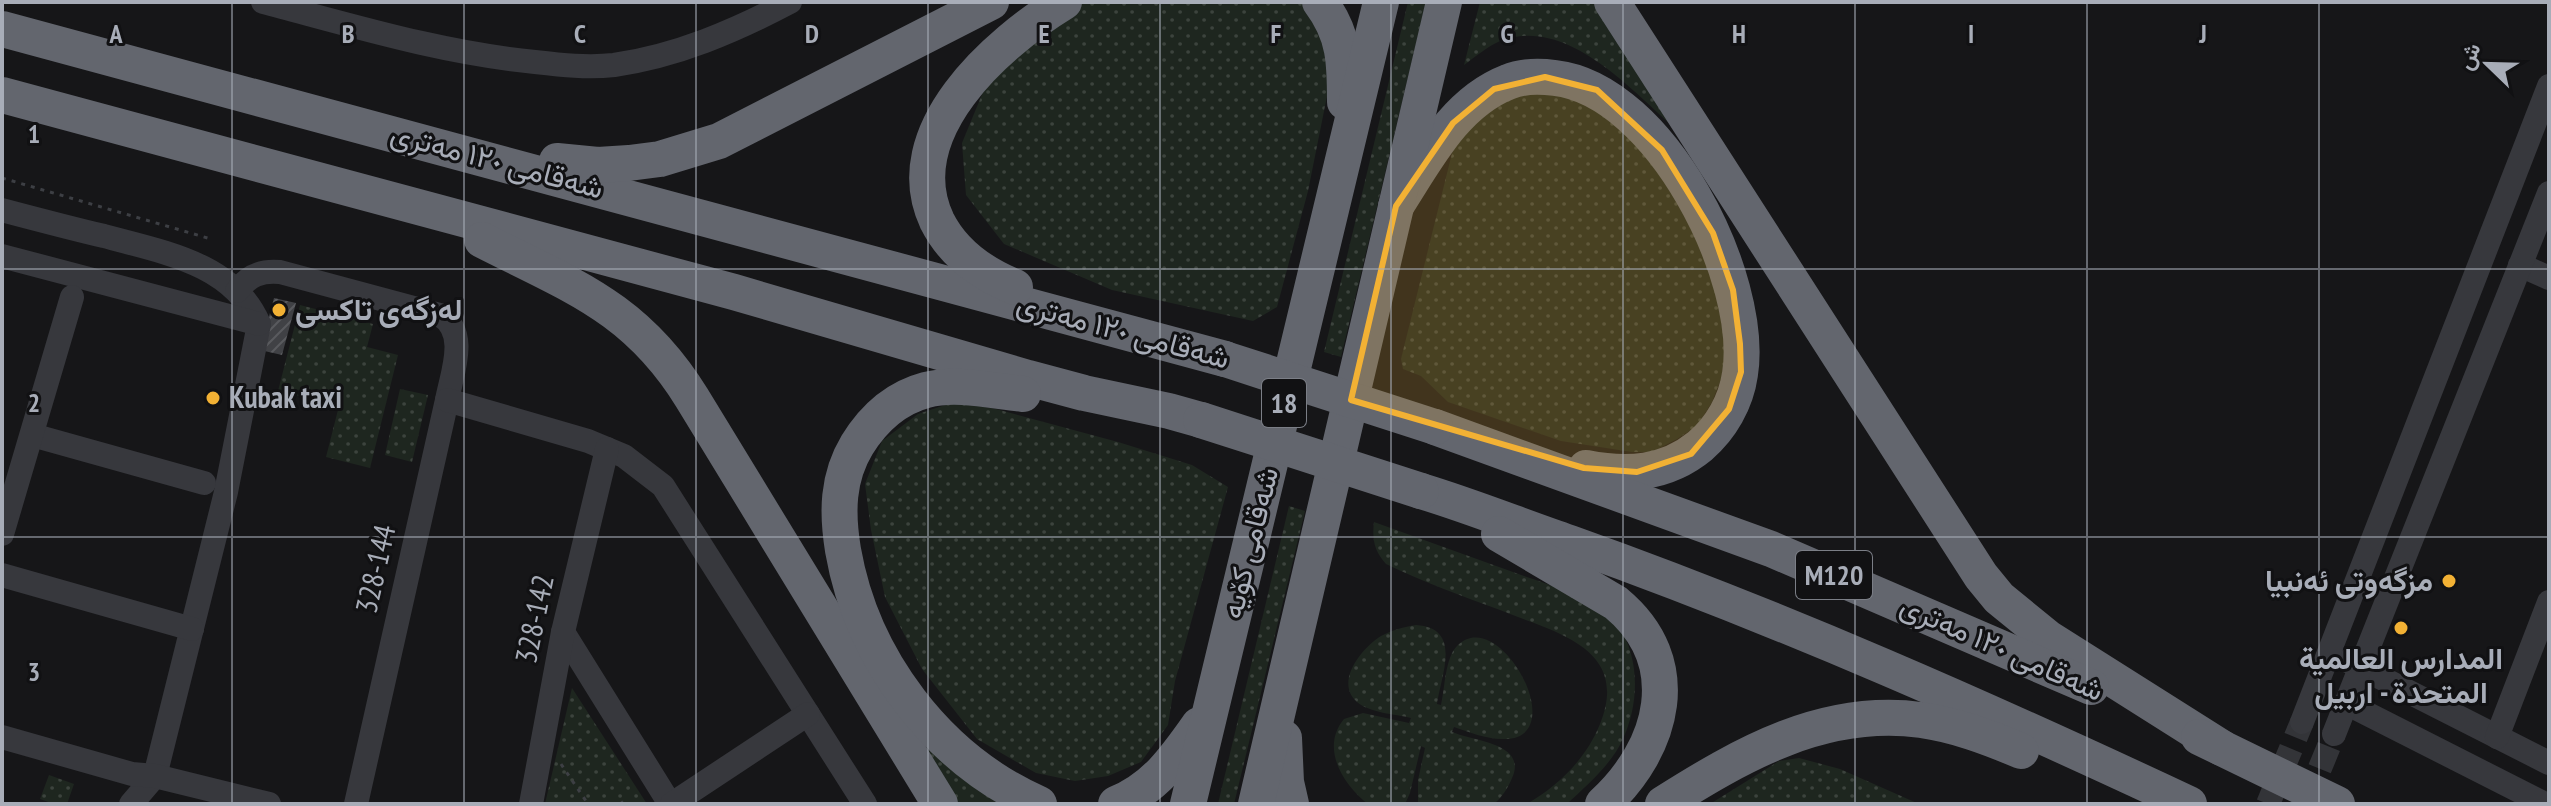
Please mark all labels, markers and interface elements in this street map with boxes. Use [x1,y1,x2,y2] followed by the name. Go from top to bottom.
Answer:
[108,17,123,50] text: A
[342,17,355,50] text: B
[574,17,586,50] text: C
[805,17,819,50] text: D
[1038,17,1050,50] text: E
[1271,17,1282,50] text: F
[1500,17,1514,50] text: G
[1732,17,1746,50] text: H
[1968,17,1974,50] text: I
[2198,17,2207,50] text: J
[2447,24,2527,104] north arrow
[2451,39,2487,74] text: ش
[387,112,608,207] street label: شەقامی ١٢٠ مەتری
[28,117,40,150] text: 1
[1013,282,1234,377] street label: شەقامی ١٢٠ مەتری
[295,289,463,328] place label: لەزگەی تاکسی
[270,301,288,319] marker: لەزگەی تاکسی
[229,377,342,416] place label: Kubak taxi
[1262,379,1306,427] road number: 18
[28,386,40,419] text: 2
[204,389,222,407] marker: Kubak taxi
[1211,463,1286,622] street label: شەقامی کۆیە
[345,521,404,617] street label: 328-144
[1796,551,1872,599] road number: M120
[2265,560,2433,599] place label: مزگەوتی ئەنبیا
[505,571,562,667] street label: 328-142
[2440,572,2458,590] marker: مزگەوتی ئەنبیا
[1895,584,2110,709] street label: شەقامی ١٢٠ مەتری
[2392,619,2410,637] marker: المدارس العالمية المتحدة - اربيل
[2299,638,2503,711] place label: المدارس العالمية المتحدة - اربيل
[28,655,40,688] text: 3

